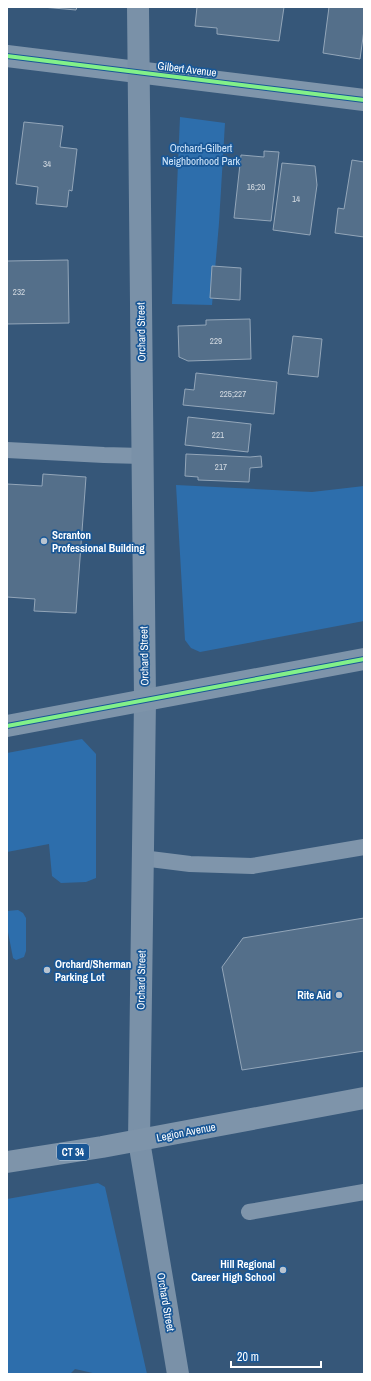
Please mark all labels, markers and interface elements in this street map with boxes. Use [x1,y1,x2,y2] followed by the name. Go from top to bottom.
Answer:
[157,58,217,80] street label: Gilbert Avenue
[162,141,241,168] park label: Orchard-Gilbert Neighborhood Park
[43,158,51,170] house number: 34
[247,181,265,193] house number: 16;20
[292,193,300,205] house number: 14
[13,286,25,298] house number: 232
[133,302,149,362] street label: Orchard Street
[210,335,222,347] house number: 229
[220,388,246,400] house number: 225;227
[212,429,224,441] house number: 221
[215,461,227,473] house number: 217
[52,528,145,555] place label: Scranton Professional Building
[39,536,49,546] marker: Scranton Professional Building
[136,626,152,686] street label: Orchard Street
[133,950,149,1010] street label: Orchard Street
[55,957,131,984] place label: Orchard/Sherman Parking Lot
[42,965,52,975] marker: Orchard/Sherman Parking Lot
[297,988,331,1002] place label: Rite Aid
[334,990,344,1000] marker: Rite Aid
[155,1119,217,1145] street label: Legion Avenue
[57,1144,89,1160] road number: CT 34
[191,1257,275,1284] place label: Hill Regional Career High School
[278,1265,288,1275] marker: Hill Regional Career High School
[154,1272,178,1333] street label: Orchard Street
[231,1343,321,1369] scale bar
[237,1349,259,1365] text: 20 m

